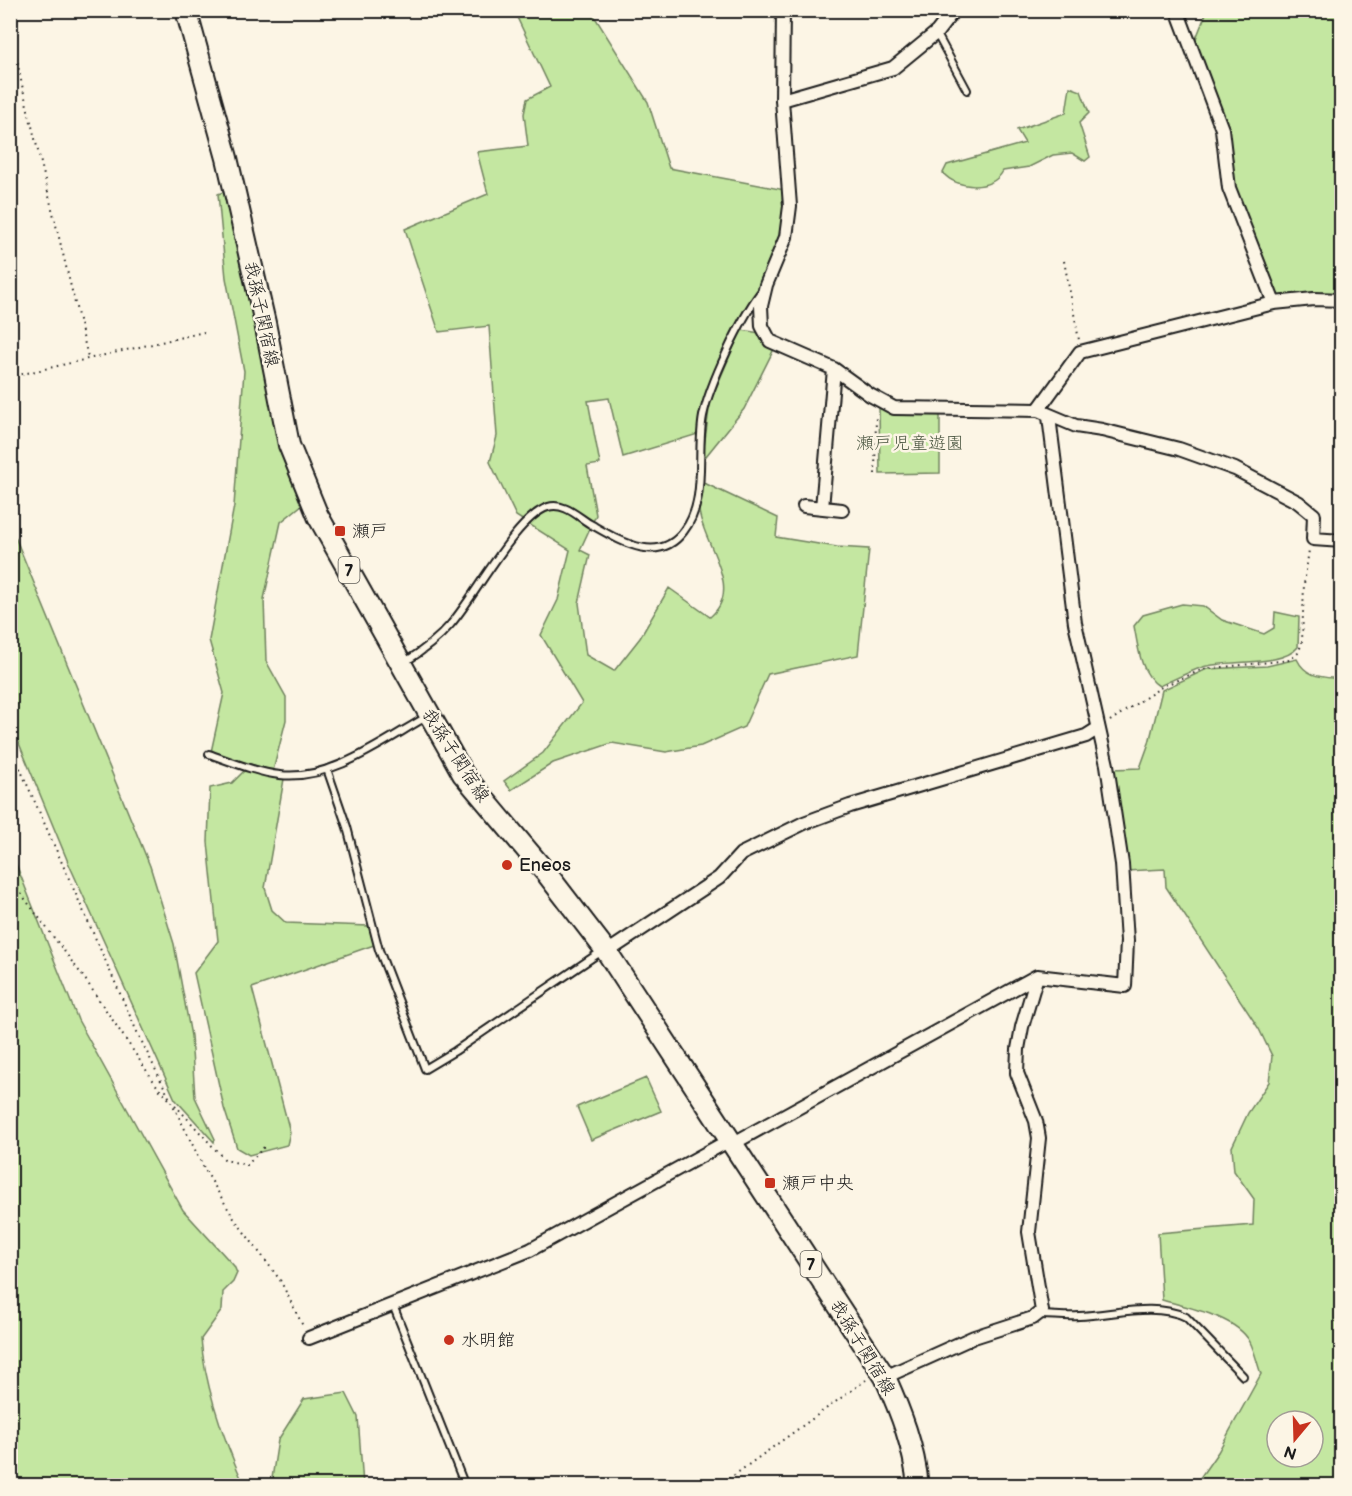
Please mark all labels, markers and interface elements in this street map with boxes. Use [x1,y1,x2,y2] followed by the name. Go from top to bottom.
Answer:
[240,259,283,369] street label: 我孫子関宿線
[856,433,964,454] park label: 瀬戸児童遊園
[352,521,388,542] place label: 瀬戸
[333,524,347,538] marker: 瀬戸
[338,557,360,583] road number: 7
[417,704,494,806] street label: 我孫子関宿線
[519,855,571,876] place label: Eneos
[500,858,514,872] marker: Eneos
[782,1173,854,1194] place label: 瀬戸中央
[763,1176,777,1190] marker: 瀬戸中央
[800,1251,822,1277] road number: 7
[826,1296,899,1399] street label: 我孫子関宿線
[461,1330,515,1351] place label: 水明館
[442,1333,456,1347] marker: 水明館
[1265,1409,1325,1469] north arrow
[1282,1441,1299,1463] text: N

